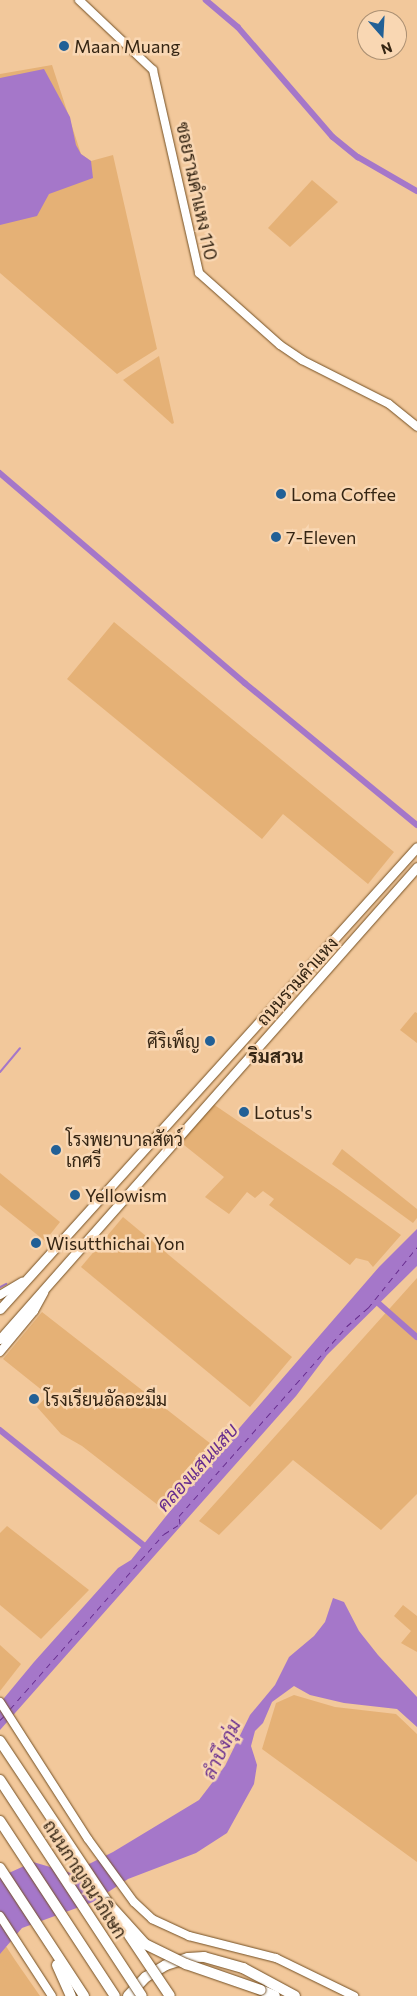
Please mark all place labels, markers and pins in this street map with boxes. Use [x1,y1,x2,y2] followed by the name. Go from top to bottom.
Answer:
[74,35,180,57] place label: Maan Muang
[58,40,70,52] marker: Maan Muang
[291,483,396,505] place label: Loma Coffee
[275,488,287,500] marker: Loma Coffee
[286,526,356,548] place label: 7-Eleven
[270,531,282,543] marker: 7-Eleven
[147,1030,200,1052] place label: ศิริเพ็ญ
[204,1035,216,1047] marker: ศิริเพ็ญ
[254,1101,312,1123] place label: Lotus's
[238,1106,250,1118] marker: Lotus's
[66,1129,183,1172] place label: โรงพยาบาลสัตว์ เกศรี
[50,1144,62,1156] marker: โรงพยาบาลสัตว์ เกศรี
[85,1184,167,1206] place label: Yellowism
[69,1189,81,1201] marker: Yellowism
[46,1232,185,1254] place label: Wisutthichai Yon
[30,1237,42,1249] marker: Wisutthichai Yon
[44,1388,167,1410] place label: โรงเรียนอัลอะมีม
[28,1393,40,1405] marker: โรงเรียนอัลอะมีม

